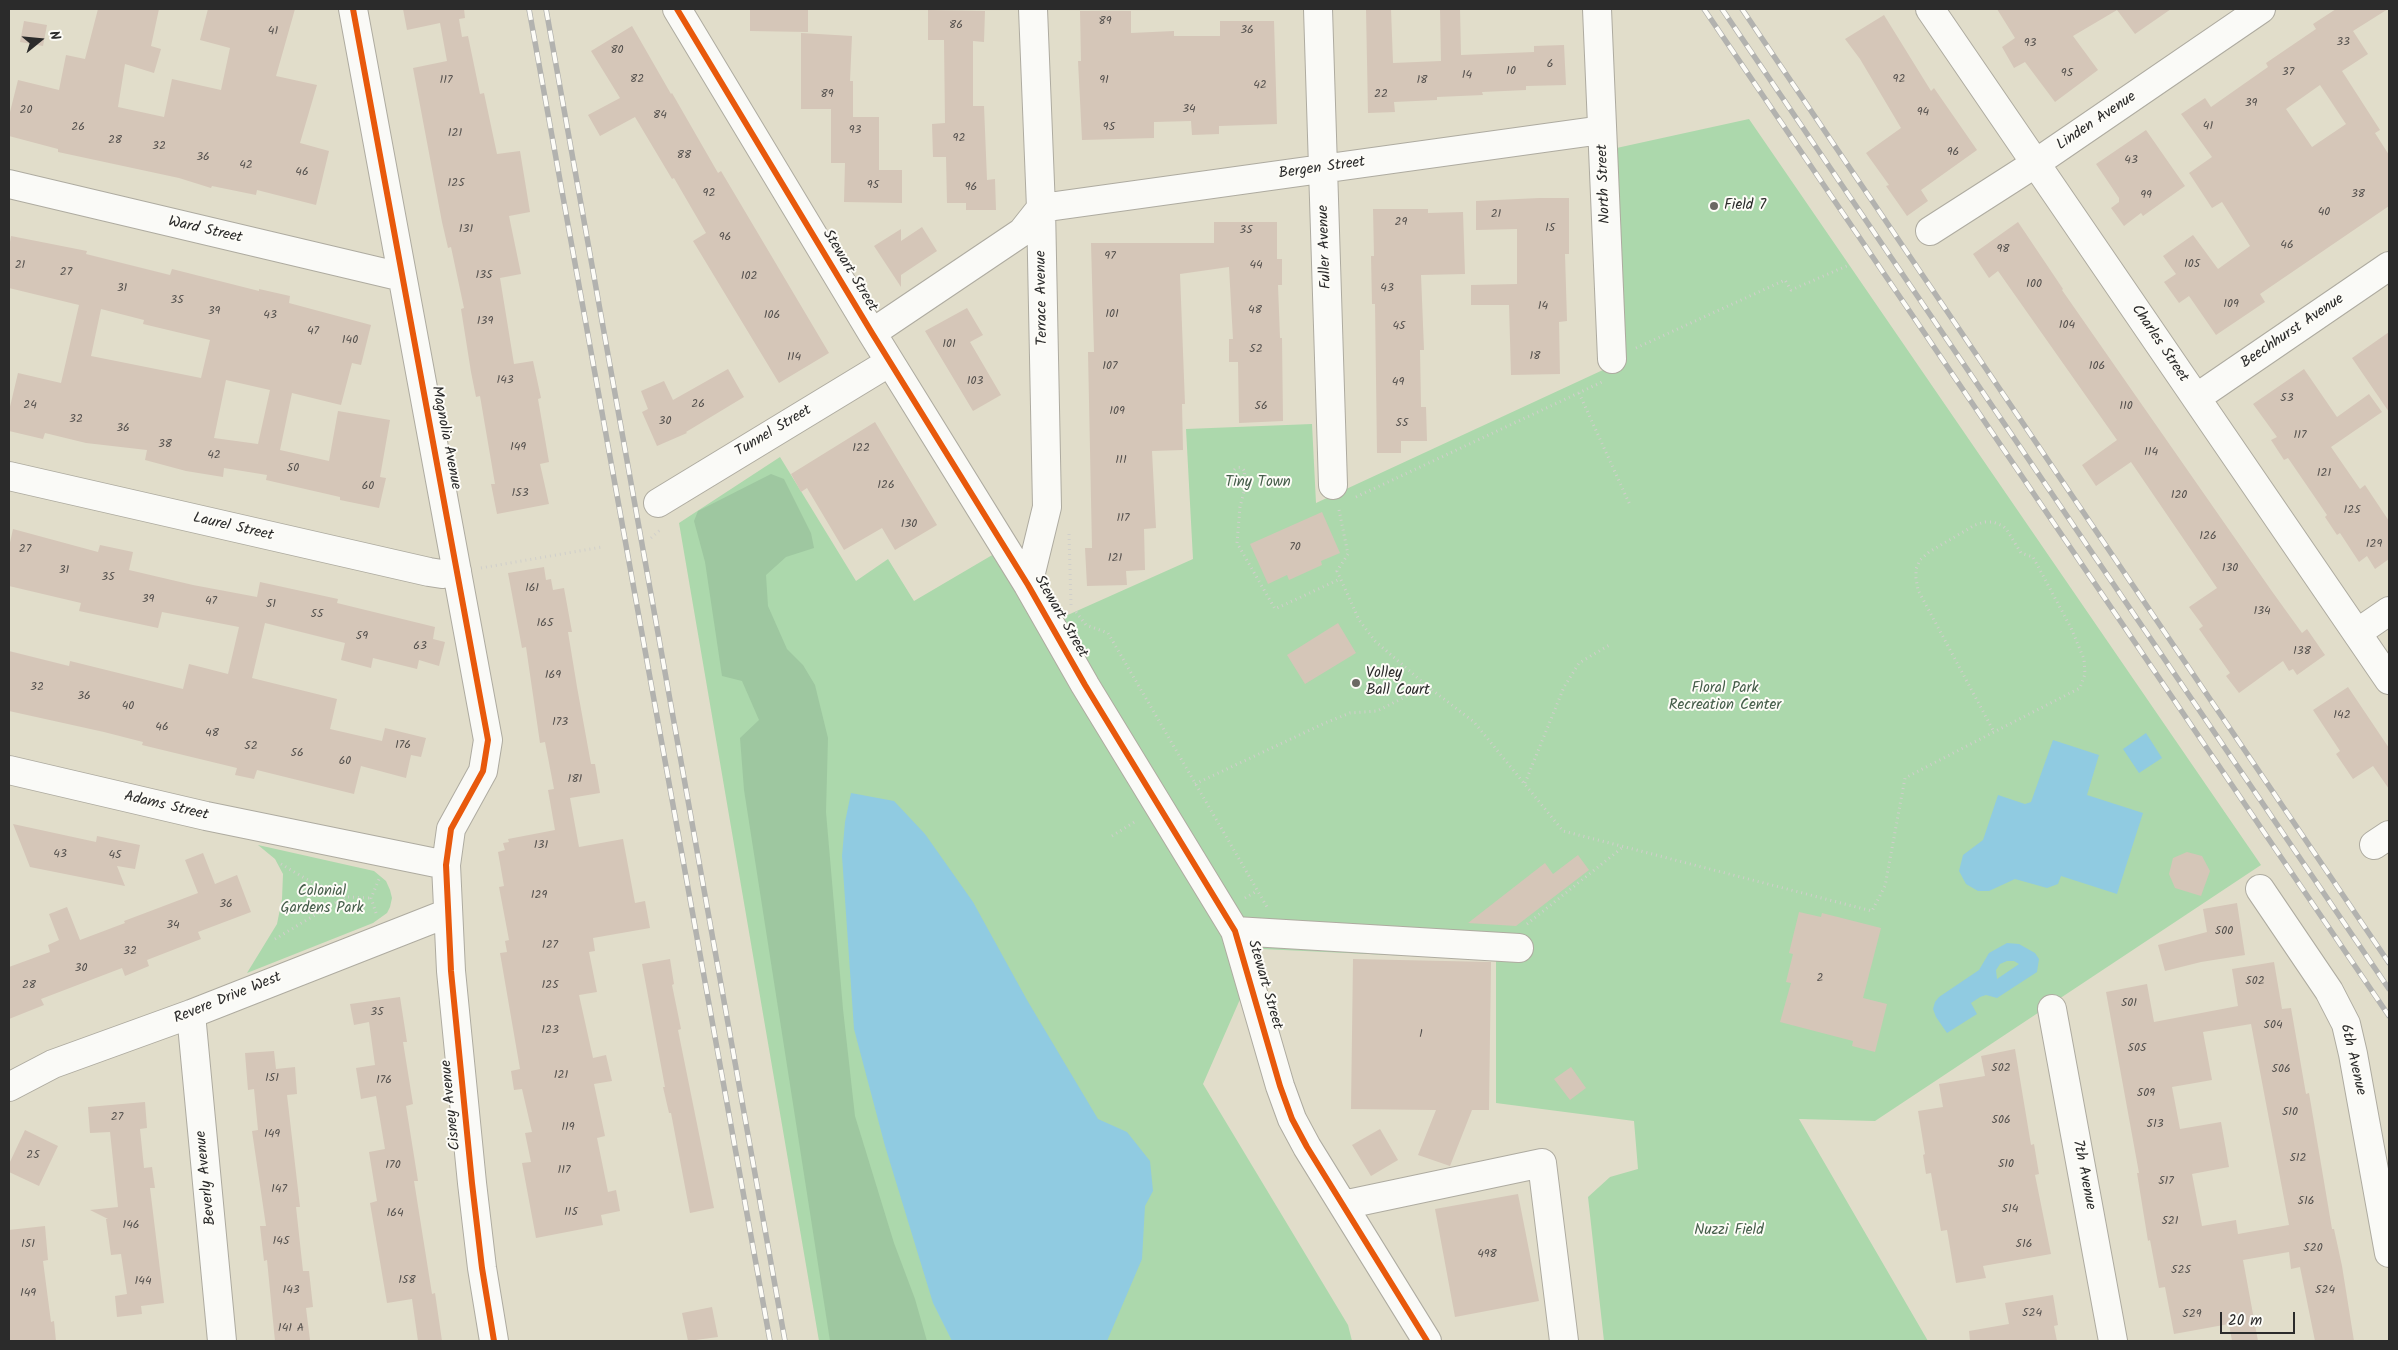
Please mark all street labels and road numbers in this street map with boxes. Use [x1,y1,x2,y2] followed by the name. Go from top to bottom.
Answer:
[2054,89,2140,155] street label: Linden Avenue
[1595,144,1615,224] street label: North Street
[1278,154,1366,184] street label: Bergen Street
[1316,205,1336,289] street label: Fuller Avenue
[166,214,244,248] street label: Ward Street
[817,227,881,315] street label: Stewart Street
[1033,250,1053,346] street label: Terrace Avenue
[2238,291,2348,373] street label: Beechhurst Avenue
[2126,302,2192,386] street label: Charles Street
[426,385,464,491] street label: Magnolia Avenue
[733,402,815,462] street label: Tunnel Street
[191,510,275,546] street label: Laurel Street
[1029,572,1091,662] street label: Stewart Street
[122,789,210,825] street label: Adams Street
[1243,938,1285,1032] street label: Stewart Street
[172,969,284,1029] street label: Revere Drive West
[2335,1023,2369,1097] street label: 6th Avenue
[438,1059,466,1151] street label: Cisney Avenue
[193,1130,221,1226] street label: Beverly Avenue
[2067,1138,2099,1212] street label: 7th Avenue

